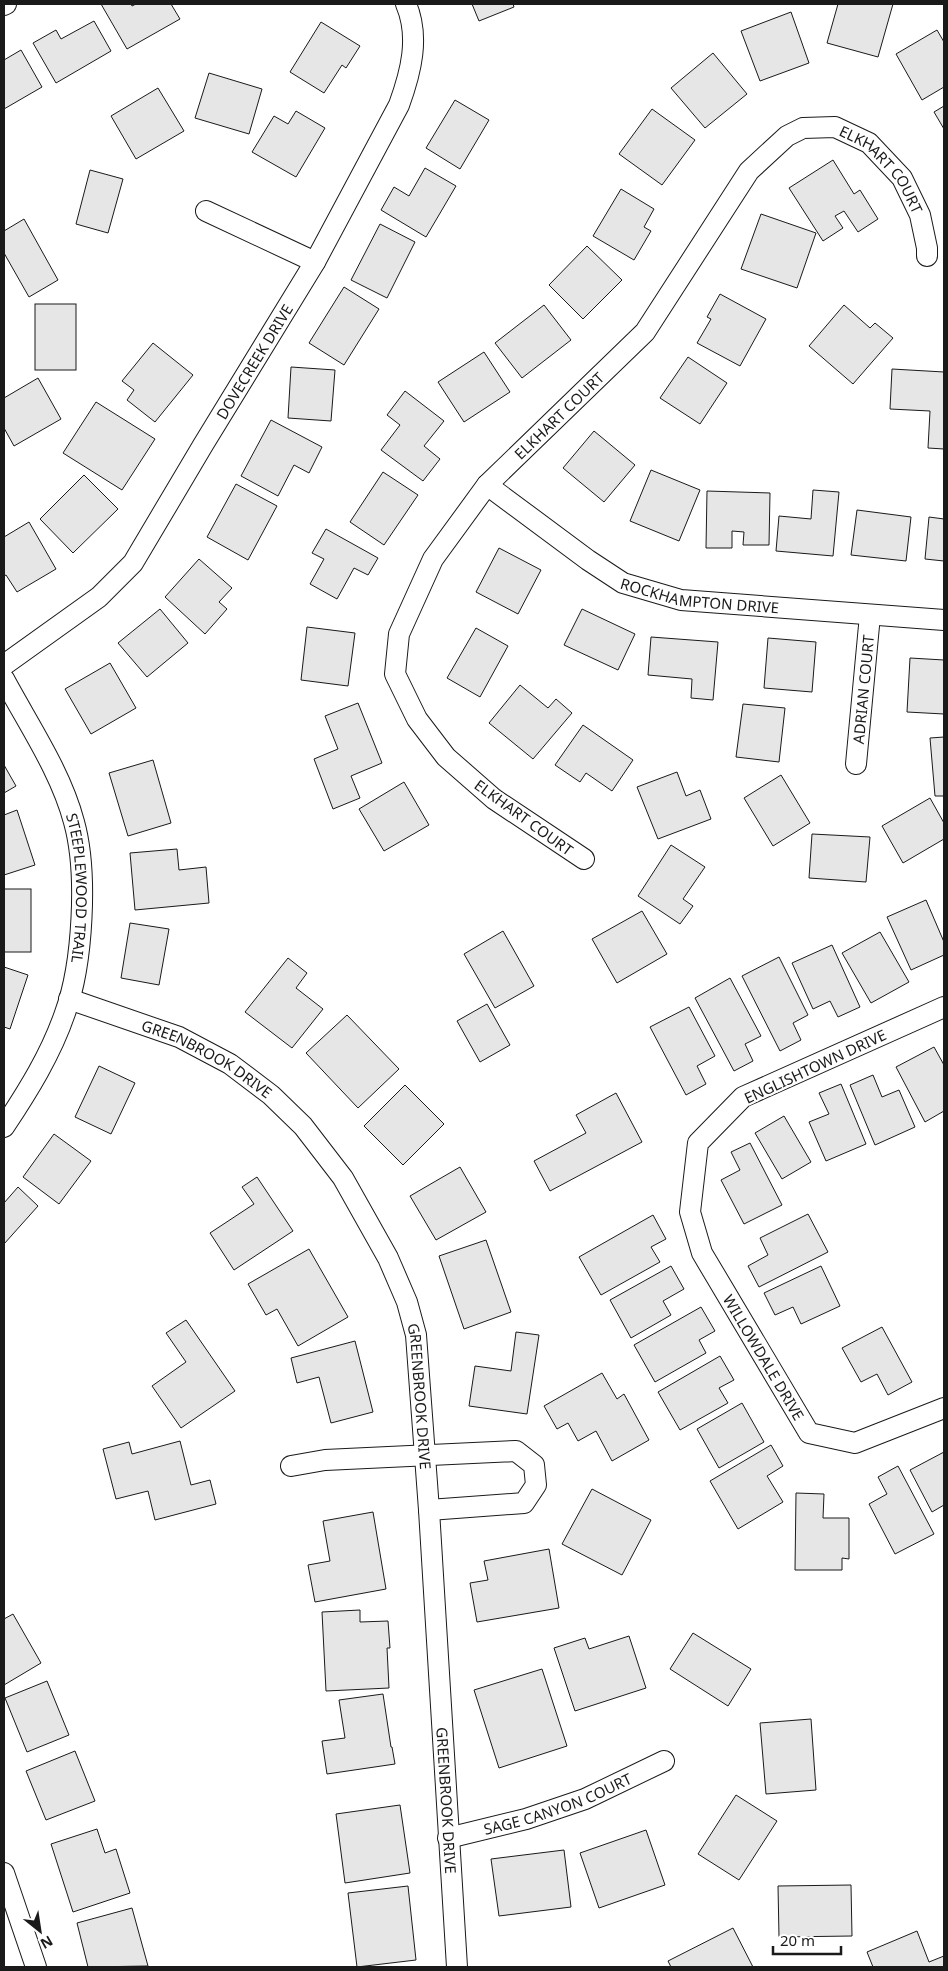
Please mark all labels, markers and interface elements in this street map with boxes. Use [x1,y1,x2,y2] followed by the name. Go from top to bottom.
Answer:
[836,121,928,217] street label: ELKHART COURT
[211,300,297,423] street label: DOVECREEK DRIVE
[510,367,608,463] street label: ELKHART COURT
[618,573,780,617] street label: ROCKHAMPTON DRIVE
[848,633,878,745] street label: ADRIAN COURT
[471,774,578,860] street label: ELKHART COURT
[62,810,92,965] street label: STEEPLEWOOD TRAIL
[139,1015,276,1102] street label: GREENBROOK DRIVE
[741,1024,889,1108] street label: ENGLISHTOWN DRIVE
[719,1291,809,1424] street label: WILLOWDALE DRIVE
[403,1321,436,1470] street label: GREENBROOK DRIVE
[432,1727,461,1874] street label: GREENBROOK DRIVE
[482,1768,635,1839] street label: SAGE CANYON COURT
[15,1906,65,1956] north arrow
[773,1924,840,1956] scale bar
[780,1930,815,1950] text: 20 m
[37,1932,56,1954] text: N

